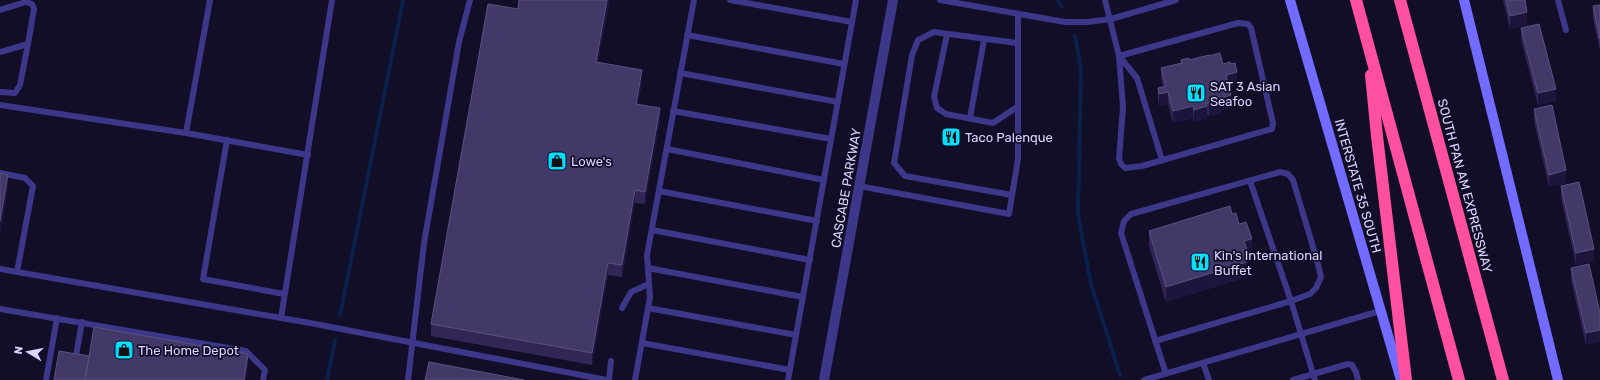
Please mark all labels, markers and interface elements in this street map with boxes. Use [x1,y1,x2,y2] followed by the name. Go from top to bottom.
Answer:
[1210,79,1280,109] place label: SAT 3 Asian Seafoo
[1185,82,1207,104] restaurant icon: SAT 3 Asian Seafoo
[1434,97,1496,275] street label: SOUTH PAN AM EXPRESSWAY
[1332,117,1384,255] street label: INTERSTATE 35 SOUTH
[828,126,864,249] street label: CASCABE PARKWAY
[940,126,962,148] restaurant icon: Taco Palenque
[965,130,1053,145] place label: Taco Palenque
[546,150,568,172] shop icon: Lowe's
[571,154,612,169] place label: Lowe's
[1214,248,1322,278] place label: Kin's International Buffet
[1189,251,1211,273] restaurant icon: Kin's International Buffet
[8,332,48,372] north arrow
[113,339,135,361] shop icon: The Home Depot
[138,343,239,358] place label: The Home Depot
[12,345,26,355] text: N

